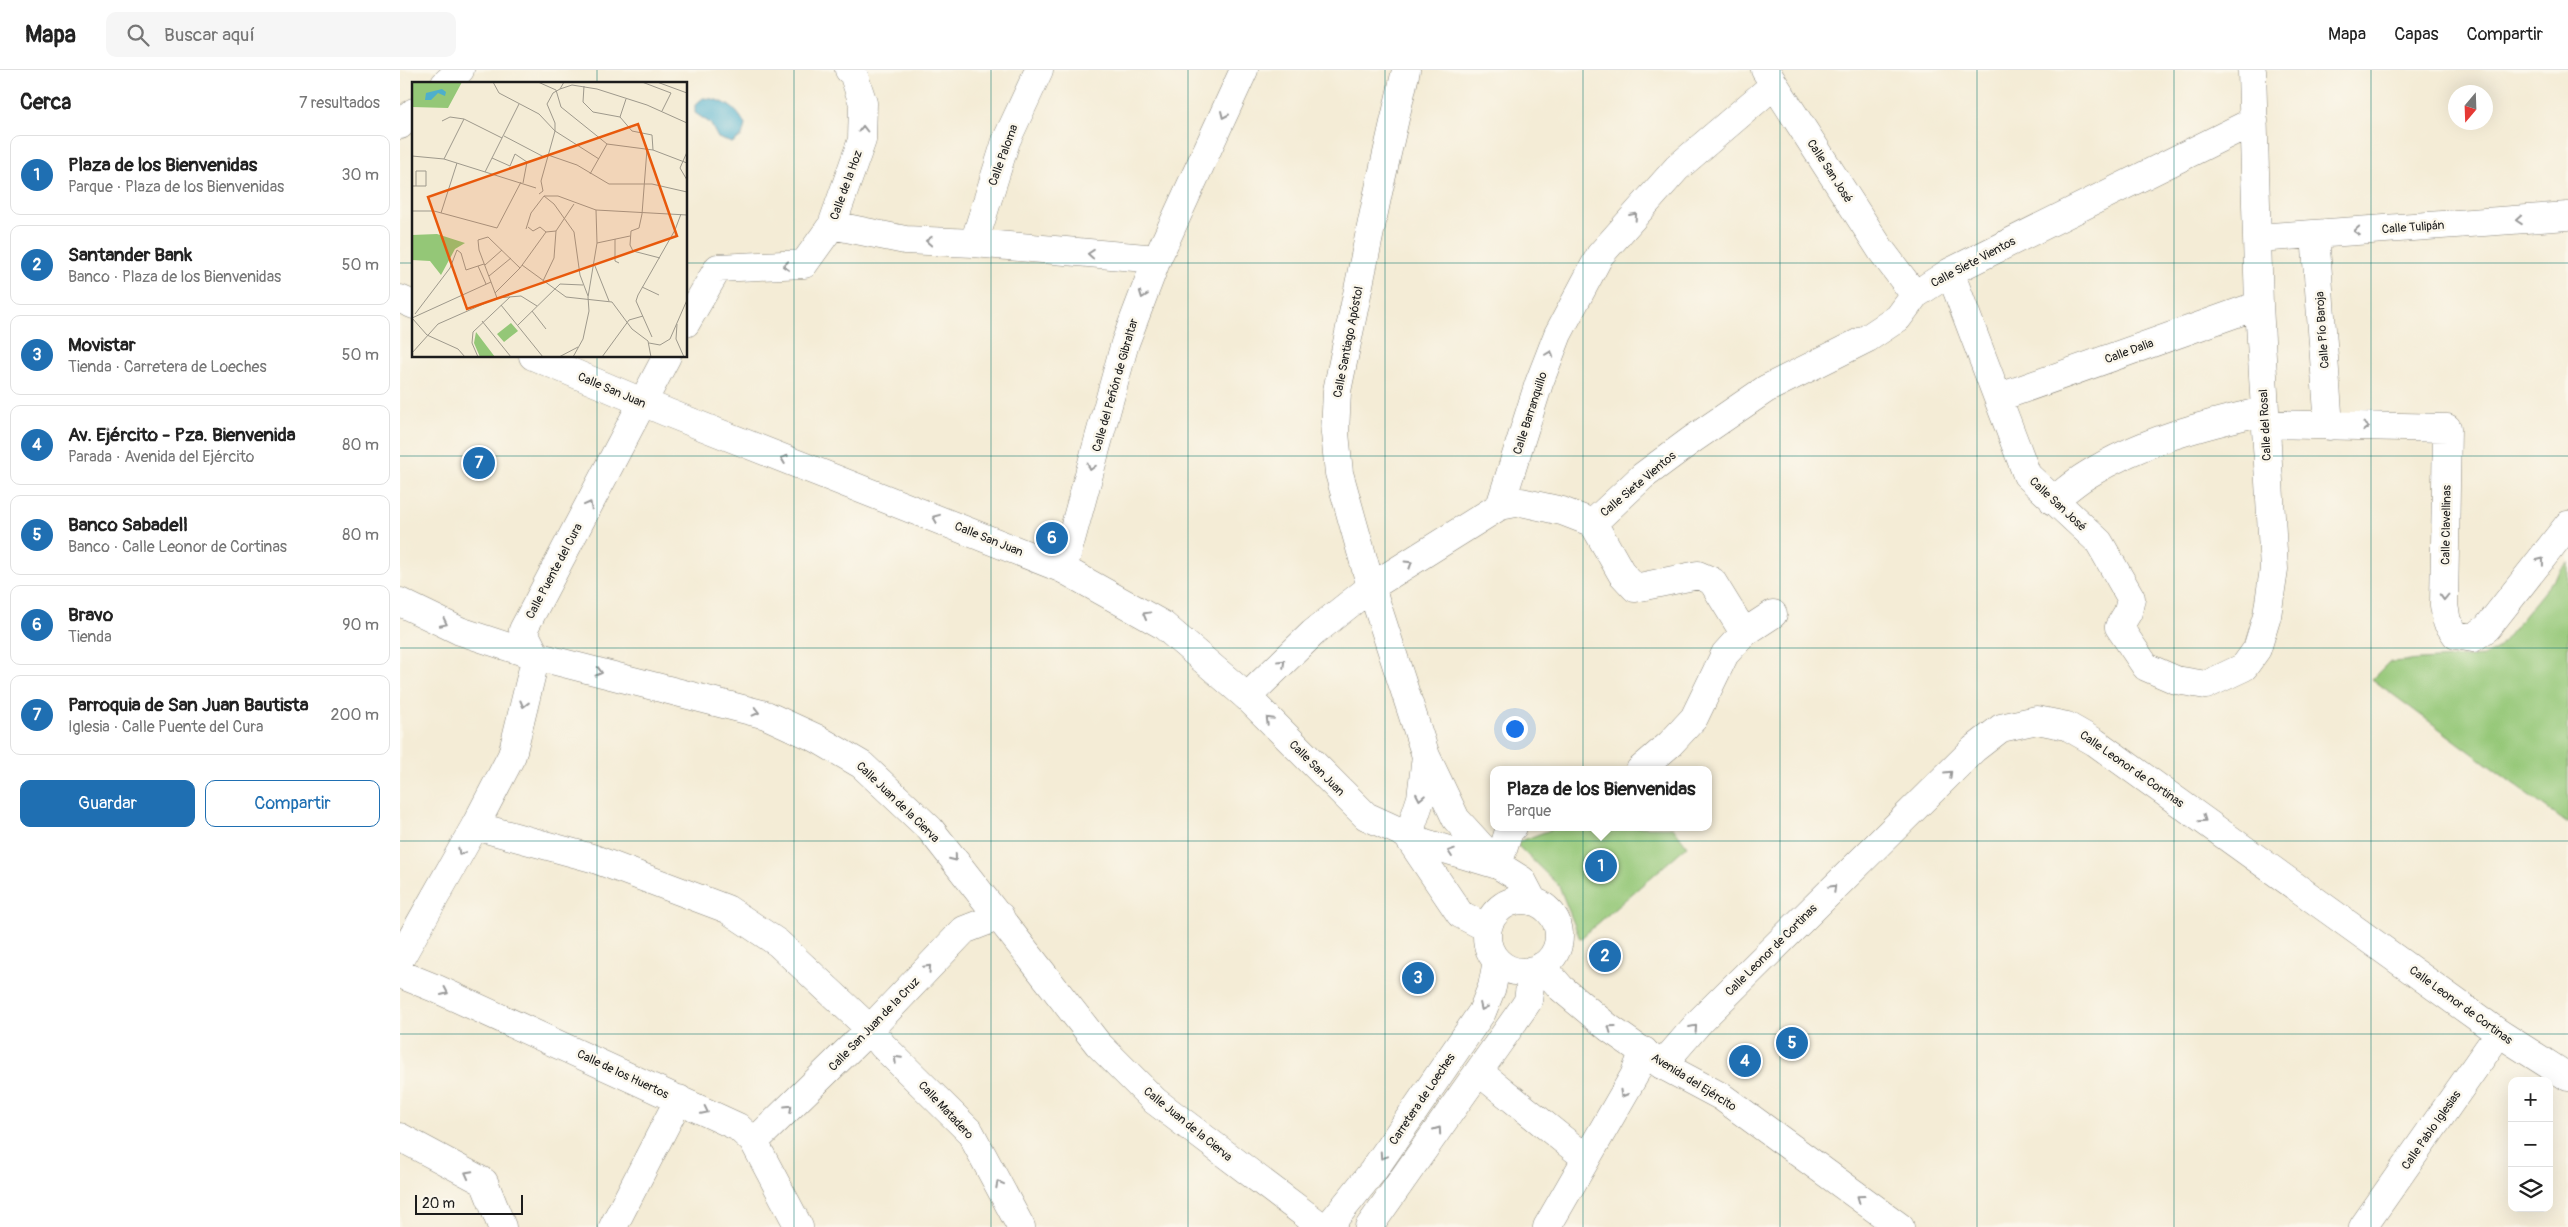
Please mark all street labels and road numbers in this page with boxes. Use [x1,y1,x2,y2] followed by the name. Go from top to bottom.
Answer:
[985,122,1022,188] street label: Calle Paloma
[1803,137,1856,206] street label: Calle San José
[827,148,866,222] street label: Calle de la Hoz
[2381,218,2445,237] street label: Calle Tulipán
[1928,233,2019,291] street label: Calle Siete Vientos
[1330,285,1367,399] street label: Calle Santiago Apóstol
[2312,290,2333,369] street label: Calle Pío Baroja
[1089,316,1142,454] street label: Calle del Peñón de Gibraltar
[2103,336,2156,367] street label: Calle Dalia
[575,369,648,412] street label: Calle San Juan
[1510,369,1551,456] street label: Calle Barranquillo
[2256,389,2275,461] street label: Calle del Rosal
[1598,448,1680,520] street label: Calle Siete Vientos
[2026,474,2089,535] street label: Calle San José
[2438,484,2455,565] street label: Calle Clavellinas
[952,519,1025,560] street label: Calle San Juan
[523,520,586,622] street label: Calle Puente del Cura
[2077,728,2187,811] street label: Calle Leonor de Cortinas
[1286,737,1348,799] street label: Calle San Juan
[853,759,943,846] street label: Calle Juan de la Cierva
[1722,901,1821,999] street label: Calle Leonor de Cortinas
[2406,963,2516,1048] street label: Calle Leonor de Cortinas
[826,974,923,1074] street label: Calle San Juan de la Cruz
[575,1047,672,1103] street label: Calle de los Huertos
[1386,1050,1459,1148] street label: Carretera de Loeches
[1648,1050,1740,1115] street label: Avenida del Ejército
[915,1078,977,1143] street label: Calle Matadero
[1140,1084,1235,1165] street label: Calle Juan de la Cierva
[2398,1087,2465,1173] street label: Calle Pablo Iglesias

